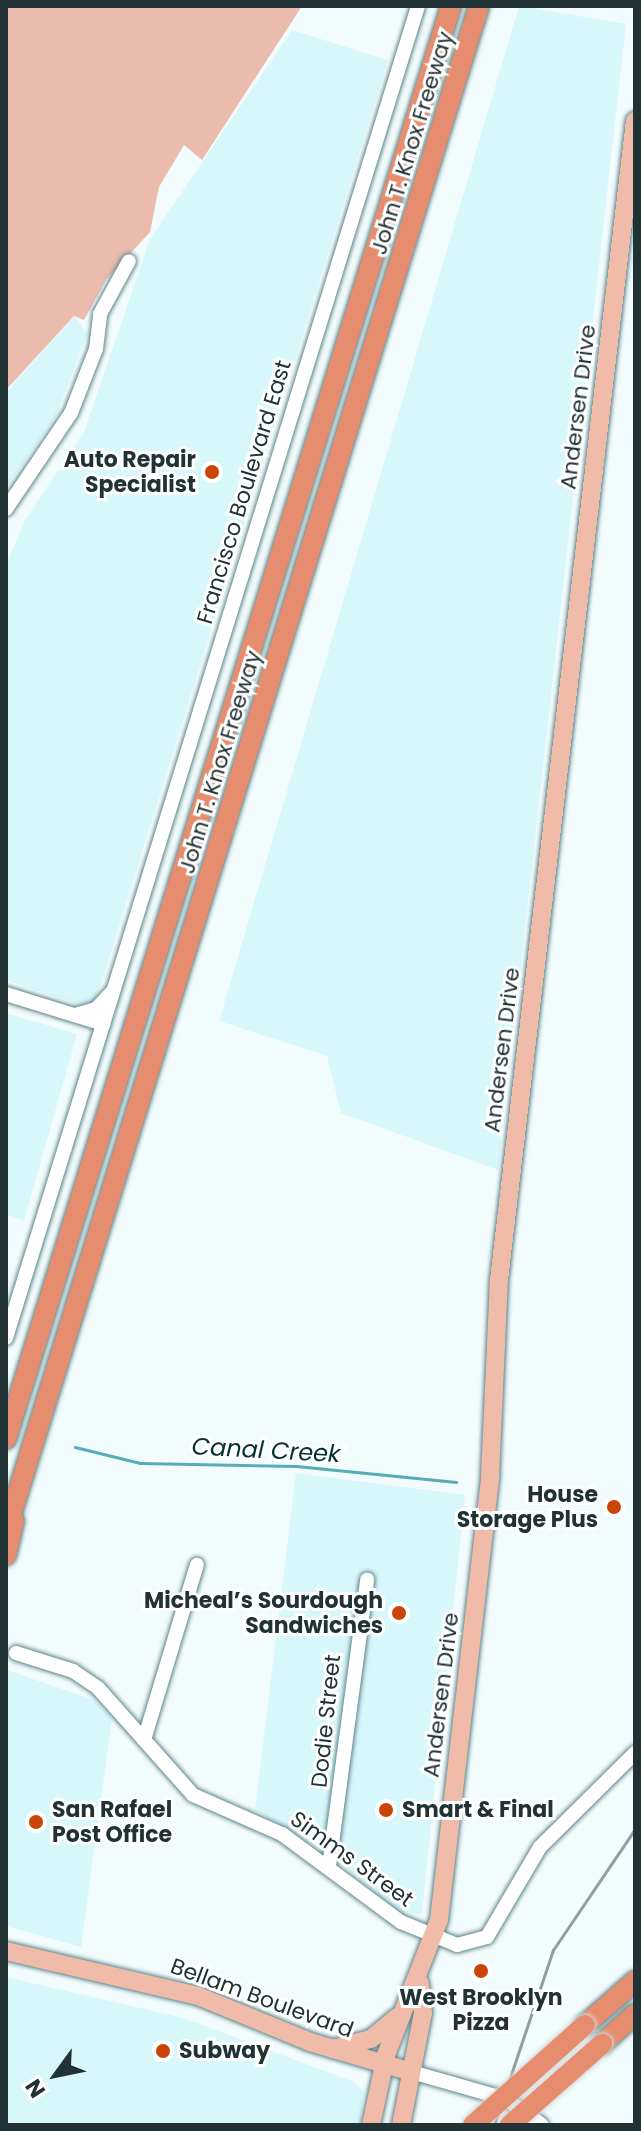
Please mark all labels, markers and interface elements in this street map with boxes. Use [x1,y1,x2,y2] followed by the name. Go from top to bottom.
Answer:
[365,28,459,258] street label: John T. Knox Freeway
[555,323,601,491] street label: Andersen Drive
[191,357,297,627] street label: Francisco Boulevard East
[64,446,196,498] place label: Auto Repair Specialist
[203,463,221,481] marker: Auto Repair Specialist
[173,647,267,877] street label: John T. Knox Freeway
[479,966,525,1134] street label: Andersen Drive
[191,1432,341,1468] water label: Canal Creek
[457,1481,598,1532] place label: House Storage Plus
[605,1498,623,1516] marker: House Storage Plus
[144,1587,383,1638] place label: Micheal’s Sourdough Sandwiches
[390,1604,408,1622] marker: Micheal’s Sourdough Sandwiches
[418,1611,464,1779] street label: Andersen Drive
[306,1653,346,1789] street label: Dodie Street
[52,1796,172,1848] place label: San Rafael Post Office
[402,1797,554,1823] place label: Smart & Final
[377,1801,395,1819] marker: Smart & Final
[285,1806,419,1912] street label: Simms Street
[27,1813,45,1831] marker: San Rafael Post Office
[167,1953,357,2043] street label: Bellam Boulevard
[472,1962,490,1980] marker: West Brooklyn Pizza
[399,1984,563,2036] place label: West Brooklyn Pizza
[16,2035,96,2115] north arrow
[179,2038,270,2064] place label: Subway
[154,2042,172,2060] marker: Subway
[18,2073,53,2104] text: N

